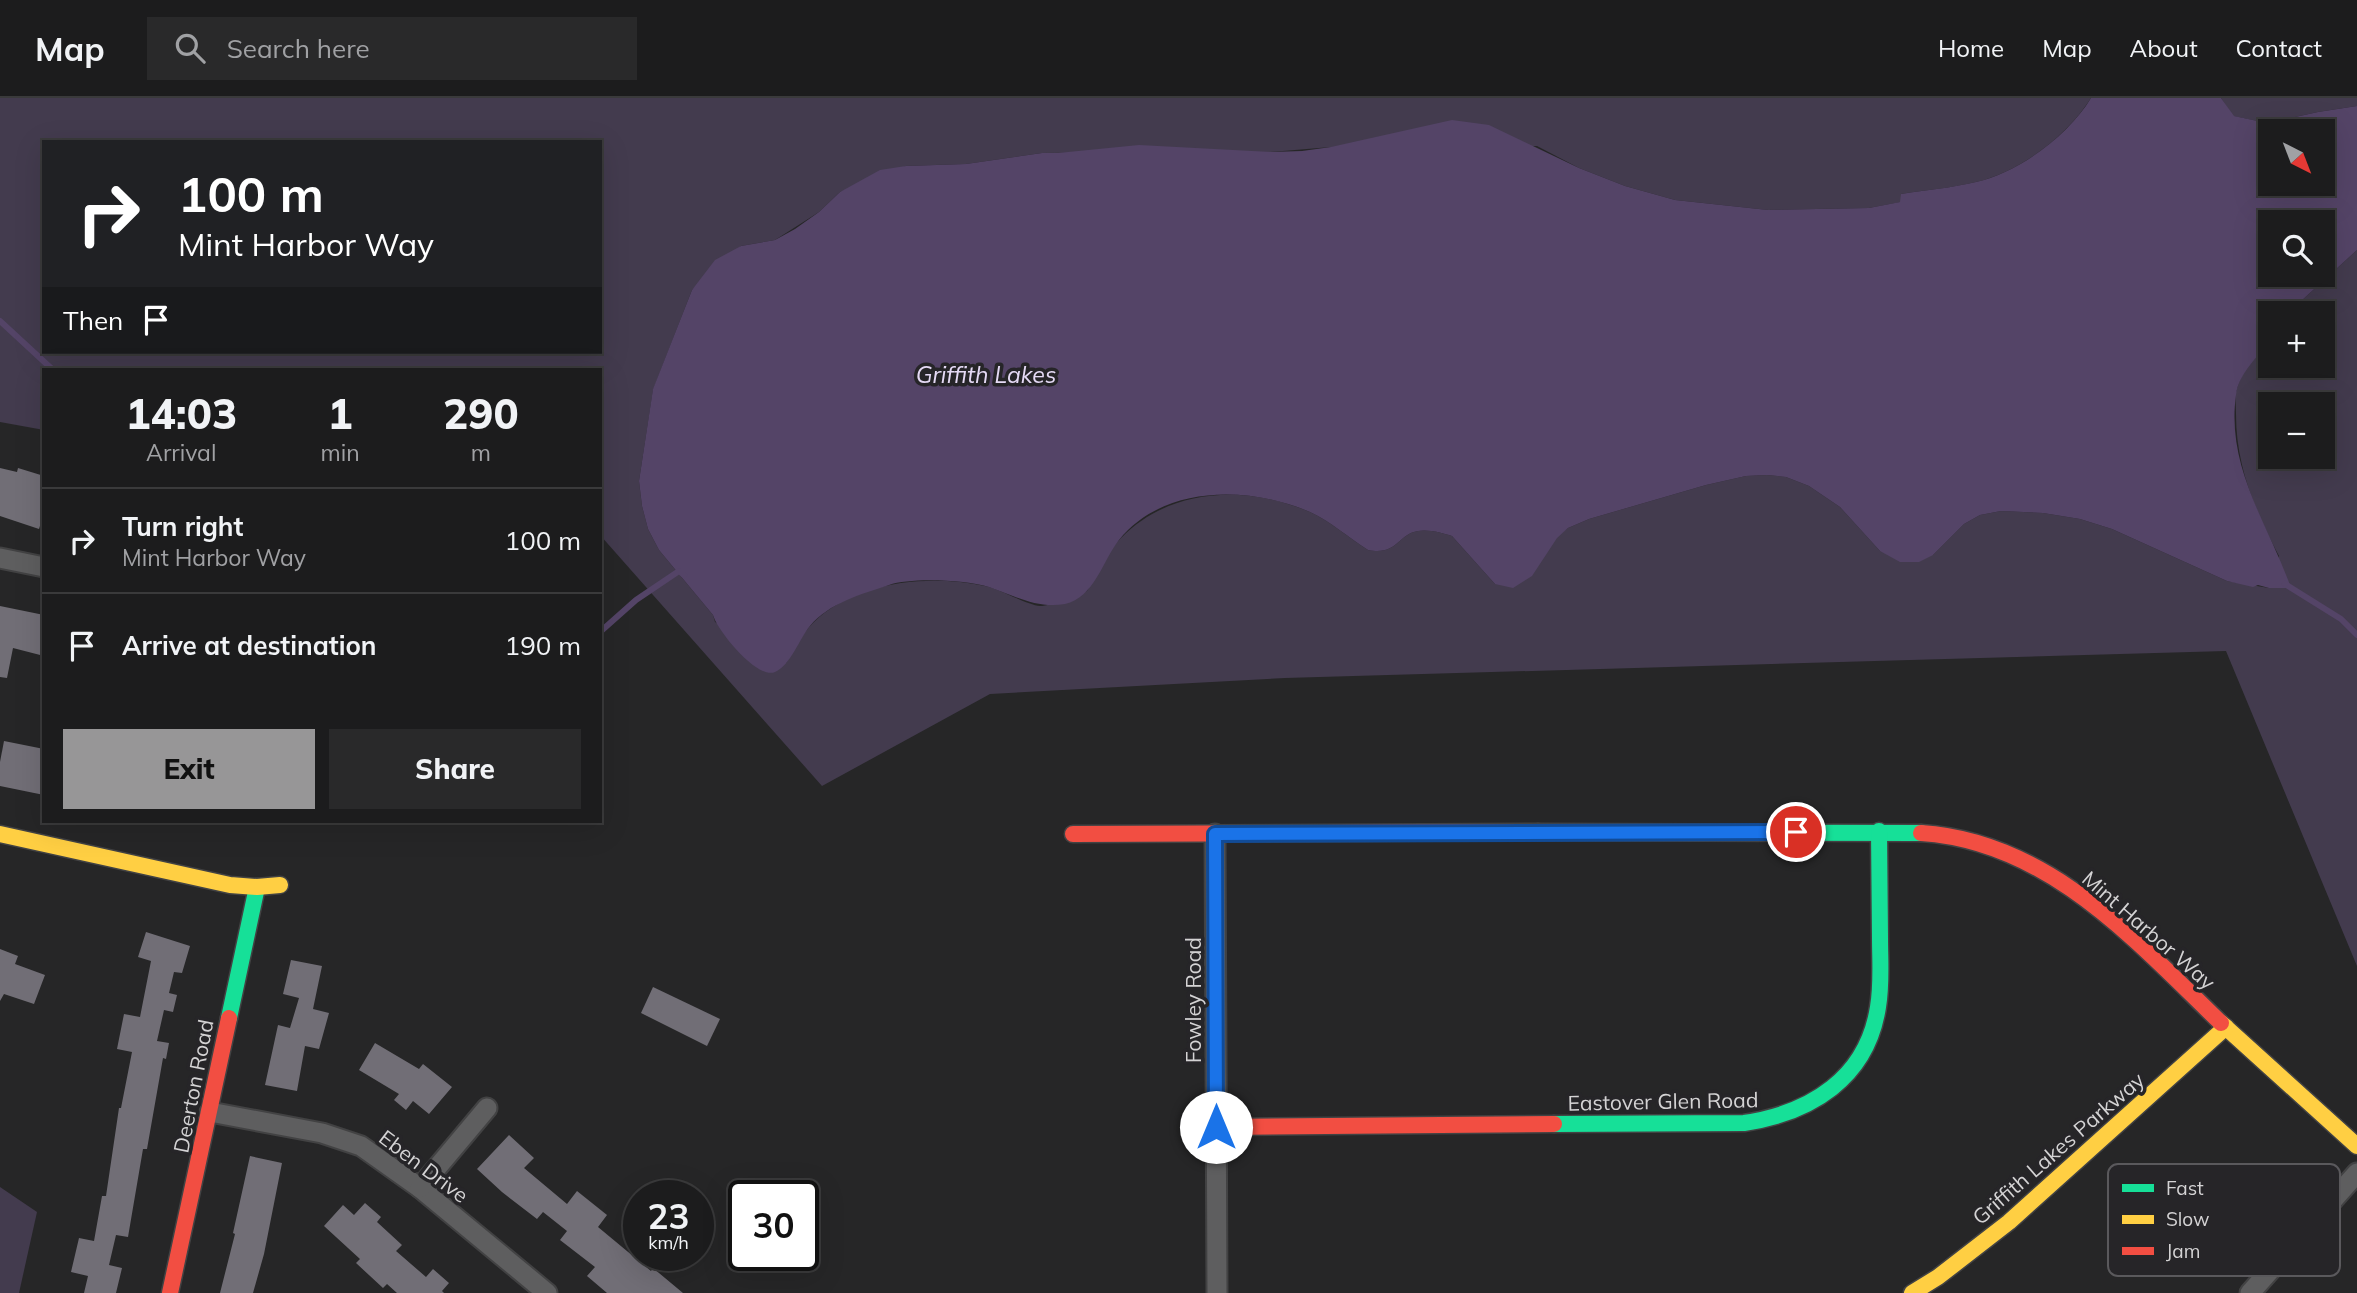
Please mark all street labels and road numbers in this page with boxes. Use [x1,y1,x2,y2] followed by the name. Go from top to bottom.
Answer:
[2077,865,2221,995] street label: Mint Harbor Way
[1180,937,1206,1063] street label: Fowley Road
[167,1017,219,1155] street label: Deerton Road
[1967,1066,2149,1230] street label: Griffith Lakes Parkway
[1567,1086,1759,1116] street label: Eastover Glen Road
[374,1124,474,1208] street label: Eben Drive

